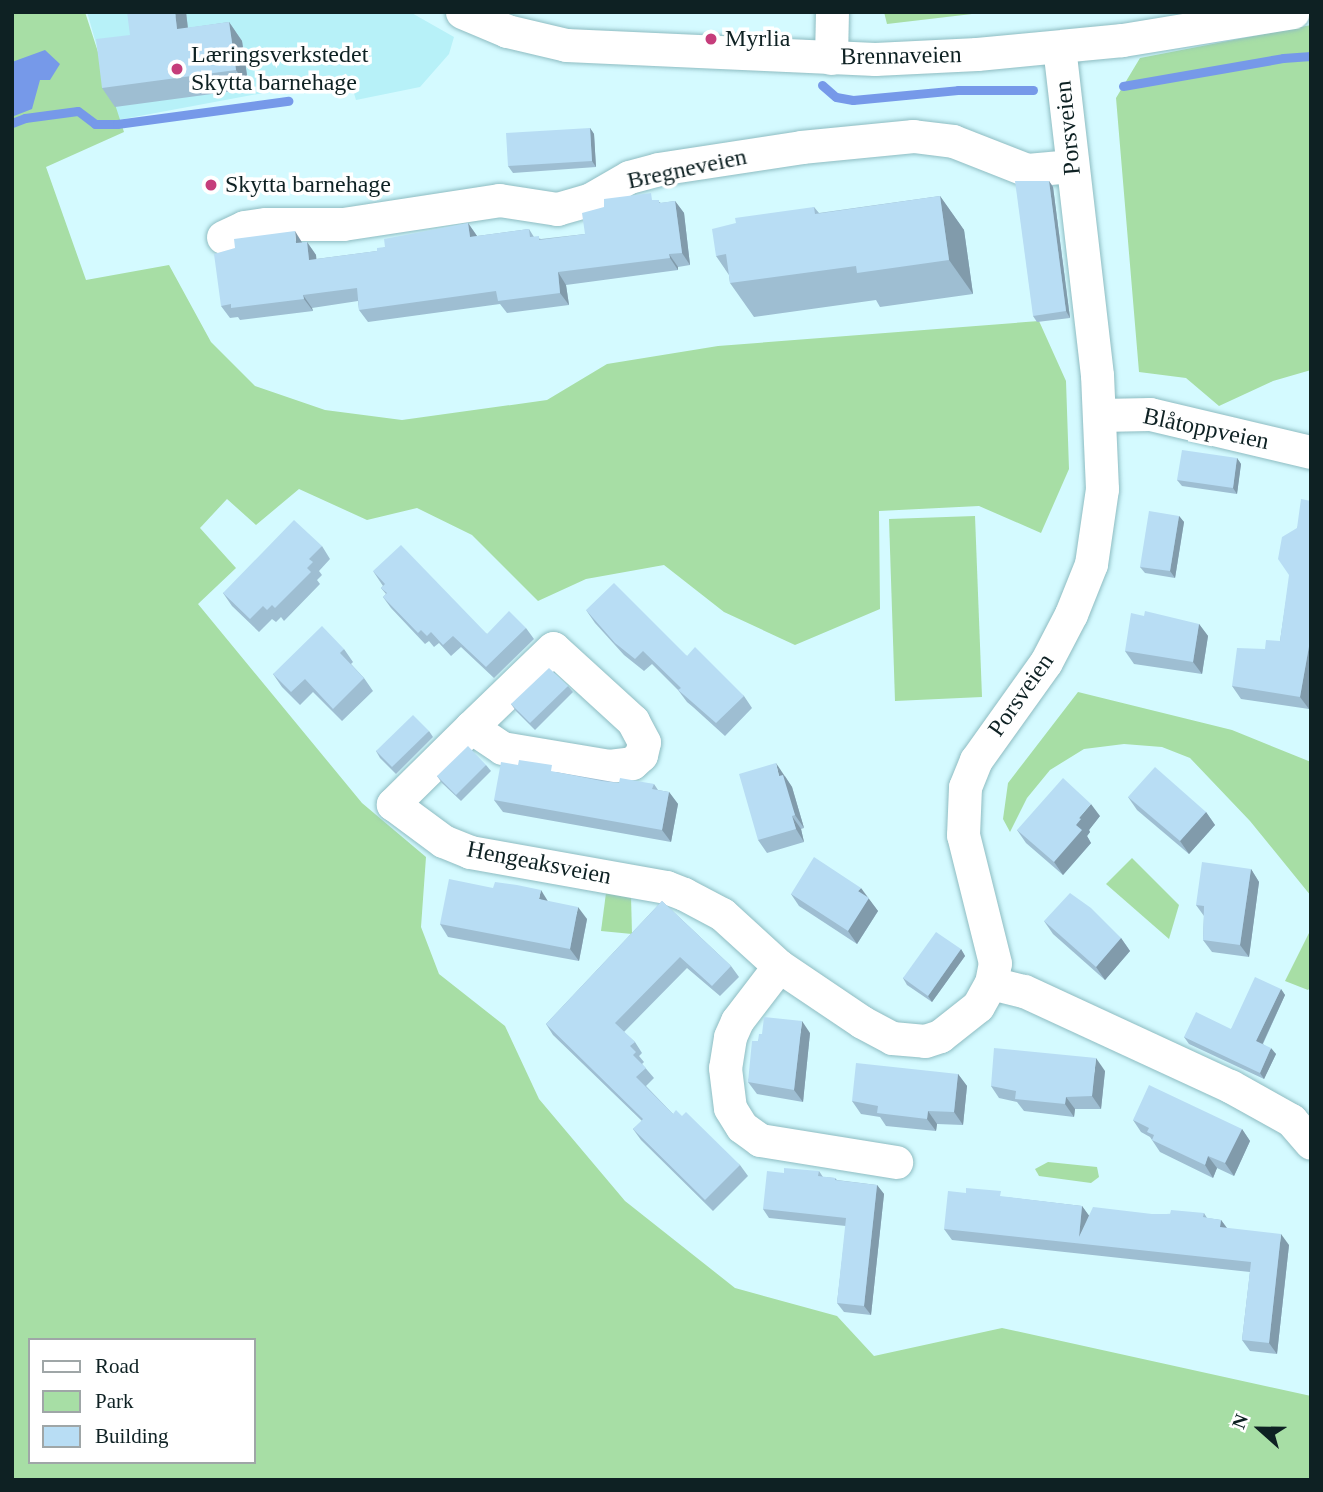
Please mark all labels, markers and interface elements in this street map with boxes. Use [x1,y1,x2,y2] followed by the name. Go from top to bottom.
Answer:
[725,25,790,53] place label: Myrlia
[703,31,719,47] marker: Myrlia
[191,41,368,97] place label: Læringsverkstedet Skytta barnehage
[840,41,962,71] street label: Brennaveien
[169,61,185,77] marker: Læringsverkstedet Skytta barnehage
[1049,79,1087,177] street label: Porsveien
[625,142,749,196] street label: Bregneveien
[225,171,391,199] place label: Skytta barnehage
[203,177,219,193] marker: Skytta barnehage
[1140,402,1272,456] street label: Blåtoppveien
[982,648,1060,742] street label: Porsveien
[464,835,614,891] street label: Hengeaksveien
[28,1338,256,1464] legend
[95,1354,139,1378] text: Road
[95,1389,134,1413] text: Park
[1225,1394,1295,1464] north arrow
[1228,1411,1252,1431] text: N
[95,1424,169,1448] text: Building

